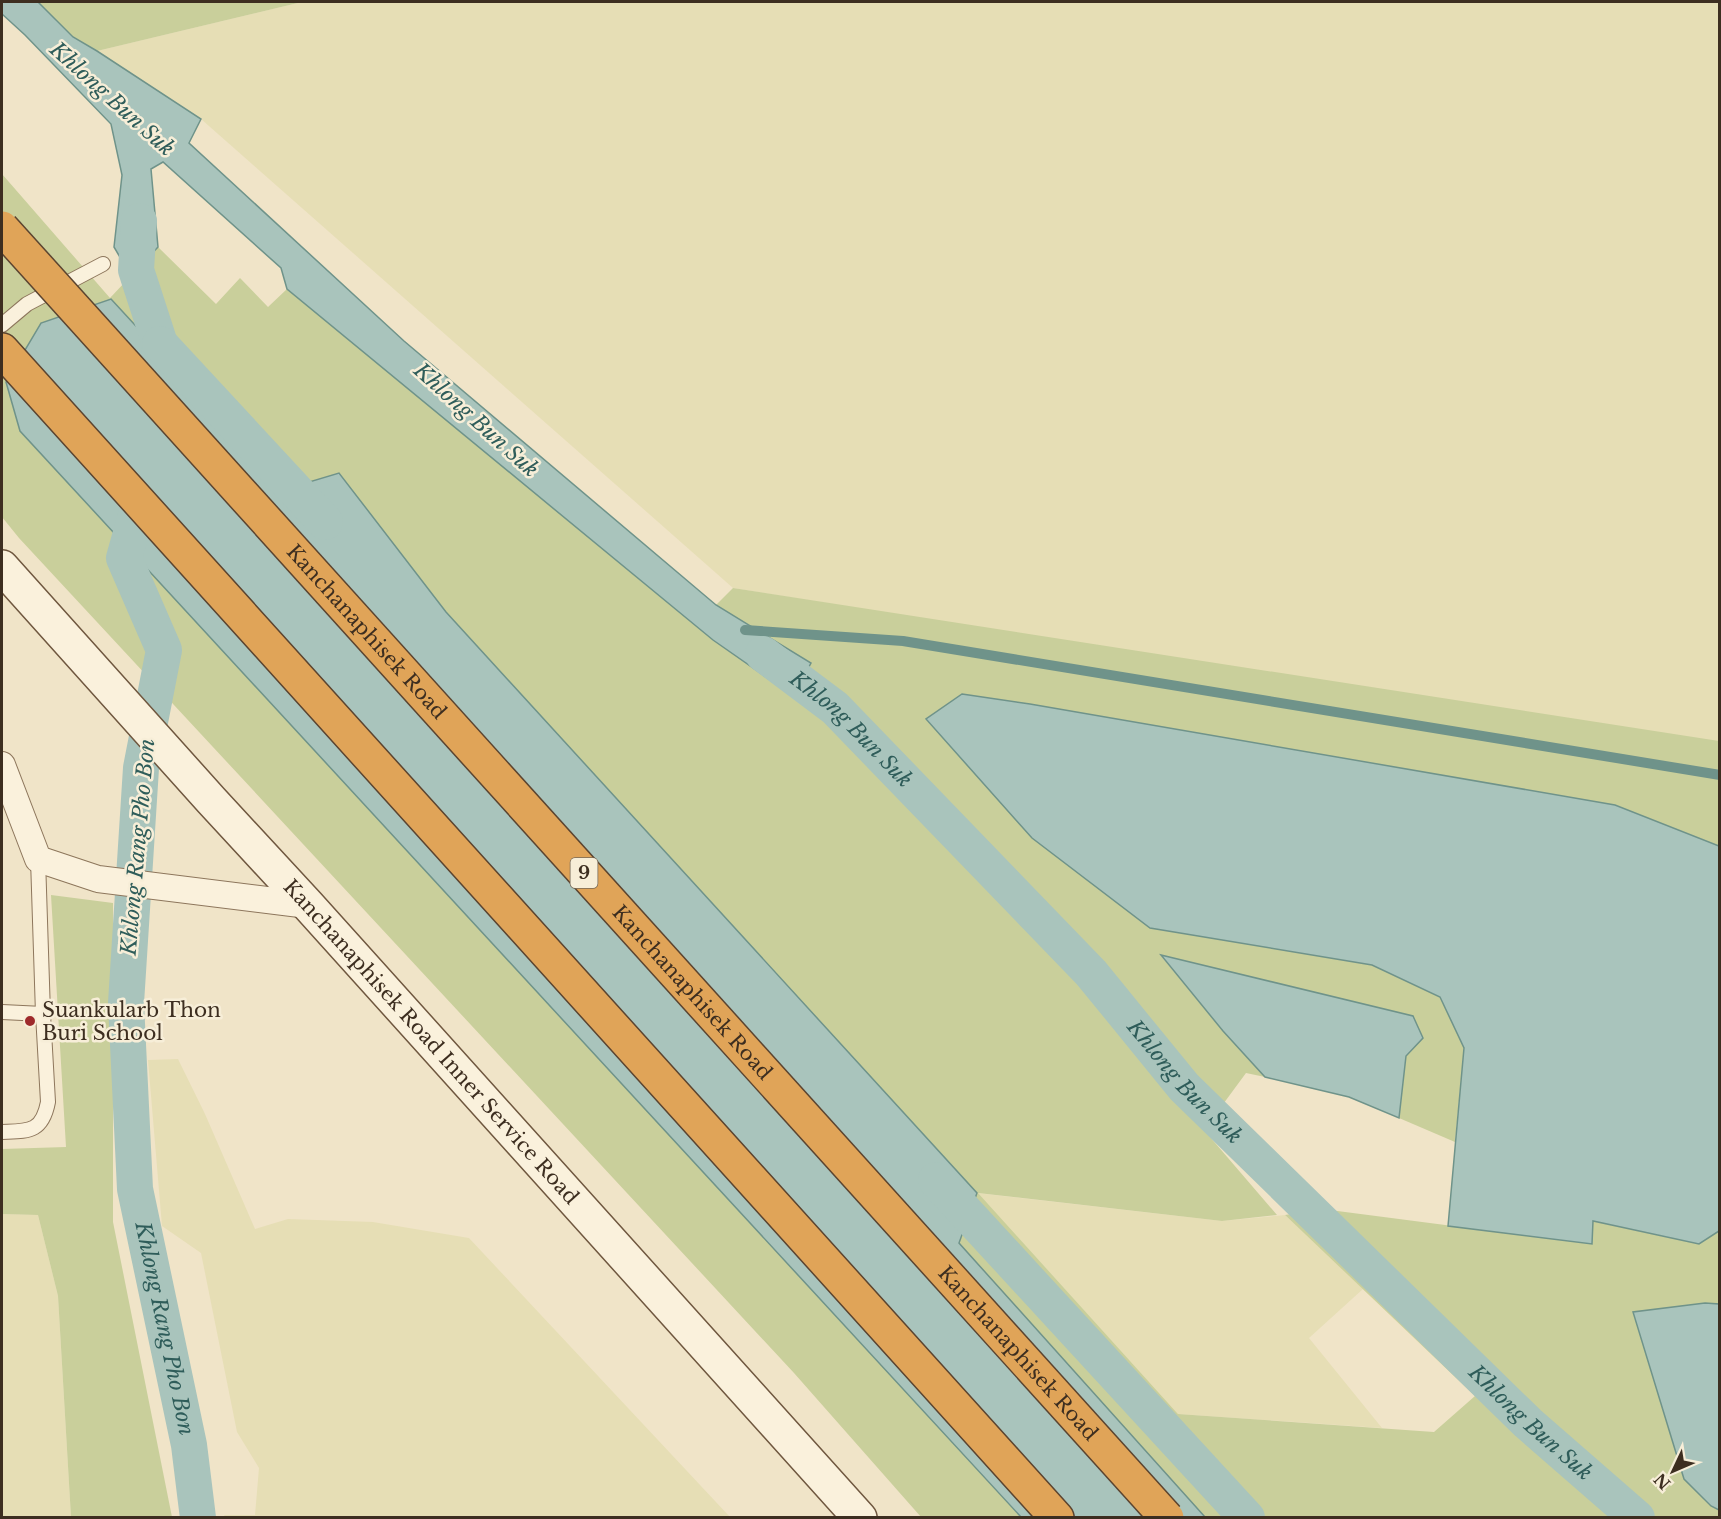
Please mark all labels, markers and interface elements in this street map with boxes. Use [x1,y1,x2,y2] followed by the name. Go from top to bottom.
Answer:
[44,36,180,162] water label: Khlong Bun Suk
[408,357,544,483] water label: Khlong Bun Suk
[282,540,451,724] street label: Kanchanaphisek Road
[784,665,918,793] water label: Khlong Bun Suk
[115,738,160,957] water label: Khlong Rang Pho Bon
[570,858,598,888] road number: 9
[279,875,584,1209] street label: Kanchanaphisek Road Inner Service Road
[607,900,777,1085] street label: Kanchanaphisek Road
[42,998,221,1045] place label: Suankularb Thon Buri School
[23,1014,37,1028] marker: Suankularb Thon Buri School
[1121,1014,1247,1149] water label: Khlong Bun Suk
[129,1218,200,1438] water label: Khlong Rang Pho Bon
[933,1261,1103,1445] street label: Kanchanaphisek Road
[1463,1359,1597,1486] water label: Khlong Bun Suk
[1643,1441,1703,1501] north arrow
[1650,1469,1675,1494] text: N

